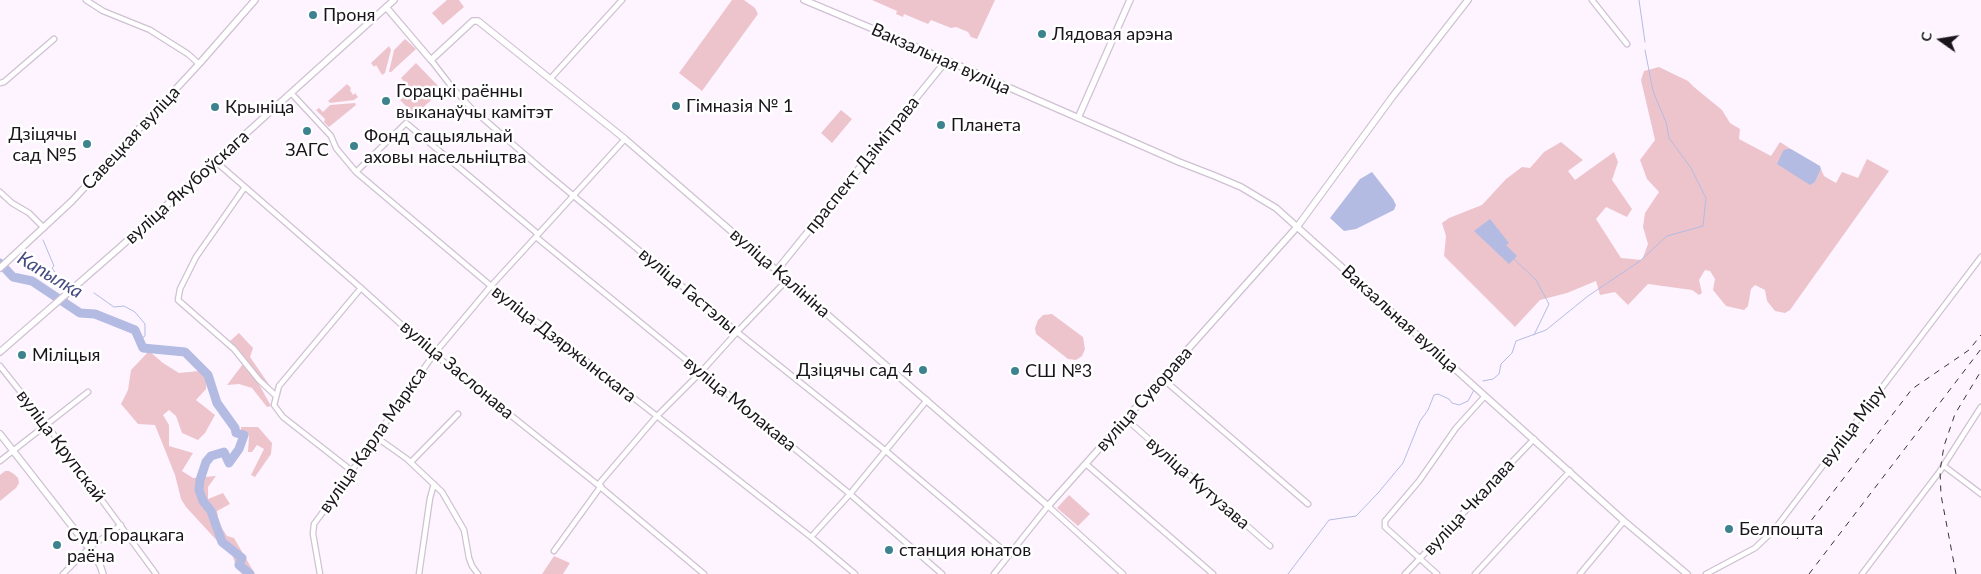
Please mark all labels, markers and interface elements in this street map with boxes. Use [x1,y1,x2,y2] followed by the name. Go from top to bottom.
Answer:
[323,4,375,26] place label: Проня
[307,9,319,21] marker: Проня
[1916,15,1966,65] north arrow
[868,19,1014,99] street label: Вакзальная вуліца
[1052,23,1173,45] place label: Лядовая арэна
[1036,28,1048,40] marker: Лядовая арэна
[1917,30,1935,43] text: С
[396,80,553,122] place label: Горацкі раённы выканаўчы камітэт
[77,82,185,194] street label: Савецкая вуліца
[800,92,924,238] street label: праспект Дзімітрава
[380,95,392,107] marker: Горацкі раённы выканаўчы камітэт
[686,95,793,117] place label: Гімназія № 1
[225,96,294,118] place label: Крыніца
[670,100,682,112] marker: Гімназія № 1
[209,101,221,113] marker: Крыніца
[951,114,1021,136] place label: Планета
[935,119,947,131] marker: Планета
[9,123,77,166] place label: Дзіцячы сад №5
[301,125,313,137] marker: ЗАГС
[364,125,526,168] place label: Фонд сацыяльнай аховы насельніцтва
[121,126,253,248] street label: вуліца Якубоўскага
[81,138,93,150] marker: Дзіцячы сад №5
[285,139,329,161] place label: ЗАГС
[348,140,360,152] marker: Фонд сацыяльнай аховы насельніцтва
[725,224,835,322] street label: вуліца Калініна
[634,244,742,338] street label: вуліца Гастэлы
[13,247,87,303] water label: Капылка
[1337,261,1463,377] street label: Вакзальная вуліца
[487,281,641,407] street label: вуліца Дзяржынскага
[396,316,518,424] street label: вуліца Заслонава
[1091,342,1197,456] street label: вуліца Суворава
[32,344,100,366] place label: Міліцыя
[16,349,28,361] marker: Міліцыя
[679,352,801,456] street label: вуліца Молакава
[796,359,913,381] place label: Дзіцячы сад 4
[1025,360,1092,382] place label: СШ №3
[314,363,432,517] street label: вуліца Карла Маркса
[917,364,929,376] marker: Дзіцячы сад 4
[1009,365,1021,377] marker: СШ №3
[1815,381,1891,471] street label: вуліца Міру
[12,386,110,506] street label: вуліца Крупскай
[1142,432,1254,534] street label: вуліца Кутузава
[1419,454,1519,560] street label: вуліца Чкалава
[1739,518,1823,540] place label: Белпошта
[1723,523,1735,535] marker: Белпошта
[67,524,184,566] place label: Суд Горацкага раёна
[51,539,63,551] marker: Суд Горацкага раёна
[899,539,1031,561] place label: станция юнатов
[883,544,895,556] marker: станция юнатов

